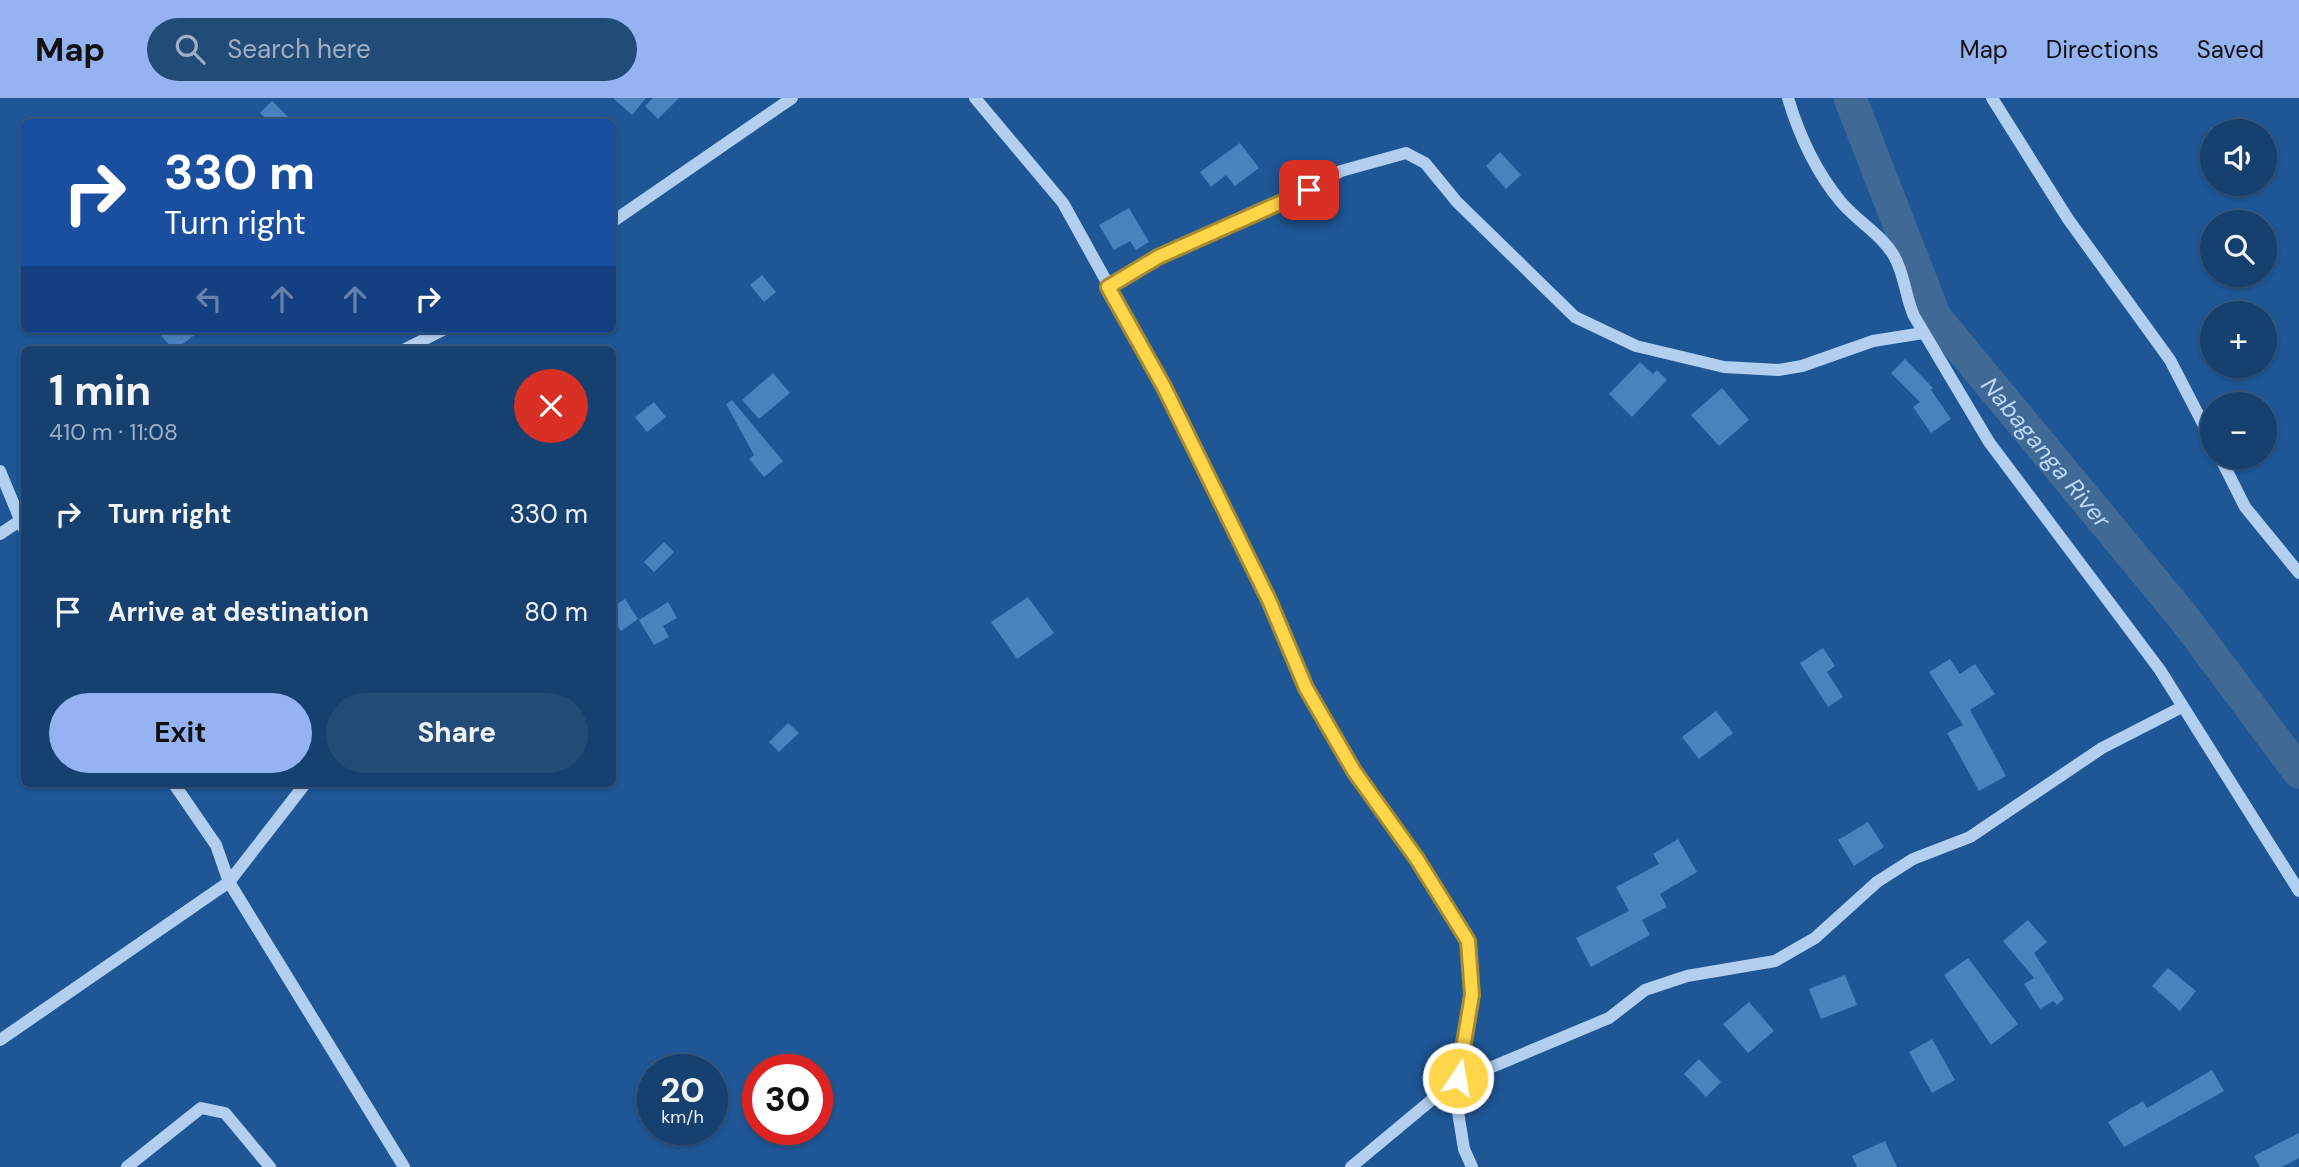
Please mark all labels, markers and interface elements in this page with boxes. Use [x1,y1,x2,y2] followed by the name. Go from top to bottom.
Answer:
[147,18,637,81] search box
[35,28,105,71] text: Map
[171,30,209,68] icon: search
[227,32,371,66] text: Search here
[1960,34,2008,65] text: Map
[2046,34,2159,65] text: Directions
[2197,34,2264,65] text: Saved
[2200,119,2277,469] map controls
[2200,119,2277,196] button: sound
[164,140,315,204] text: 330 m
[49,147,140,238] icon: right
[1279,160,1339,220] pin
[1290,171,1328,209] icon: arrive
[164,202,306,244] text: Turn right
[2200,210,2277,287] button: search
[190,280,228,318] icon: left
[263,280,301,318] icon: ahead
[336,280,374,318] icon: ahead
[409,280,447,318] icon: right
[2200,301,2277,378] button: +
[49,363,151,418] text: 1 min
[514,369,588,443] button: close
[1975,370,2119,535] water label: Nabaganga River
[2200,392,2277,469] button: −
[49,417,178,447] text: 410 m · 11:08
[49,495,87,533] icon: right
[108,497,232,531] text: Turn right
[509,497,588,531] text: 330 m
[49,593,87,631] icon: arrive
[108,595,369,629] text: Arrive at destination
[524,595,588,629] text: 80 m
[49,693,312,773] button: Exit
[326,693,588,773] button: Share
[1421,1041,1495,1115] position arrow
[742,1054,833,1145] speed limit sign: 30
[660,1067,705,1113] text: 20
[661,1105,704,1129] text: km/h

